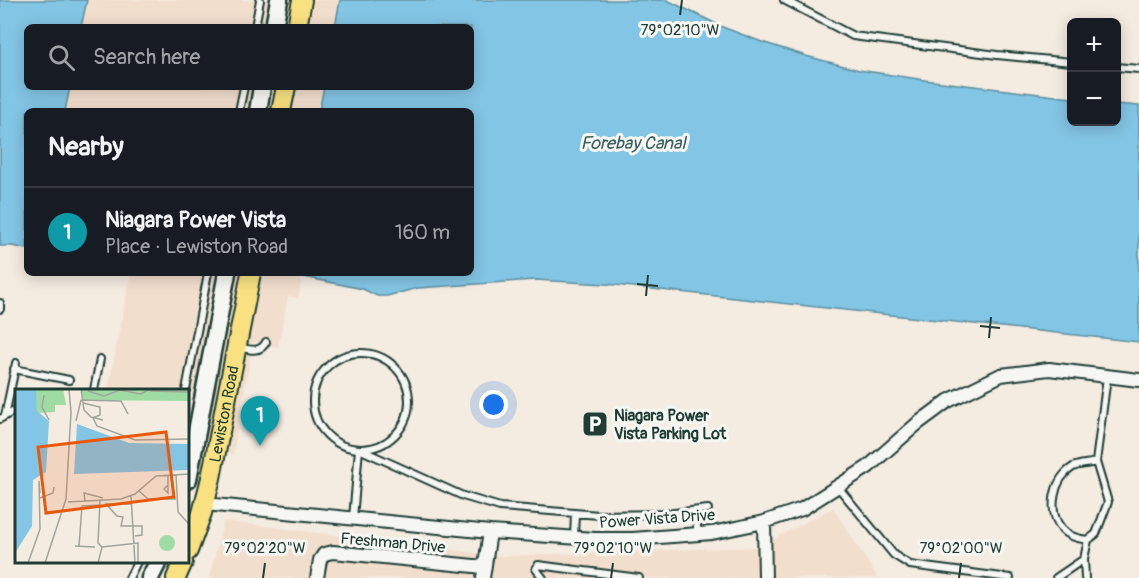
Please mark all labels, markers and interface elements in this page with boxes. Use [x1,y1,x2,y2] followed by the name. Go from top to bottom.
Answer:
[1067,18,1121,126] map controls
[1067,18,1121,72] button: +
[641,21,720,40] text: 79°02'10"W
[24,24,474,90] search box
[45,41,78,74] icon: search
[93,43,200,71] text: Search here
[1067,72,1121,126] button: −
[48,131,124,163] text: Nearby
[580,132,687,155] water label: Forebay Canal
[105,206,286,234] text: Niagara Power Vista
[64,220,71,245] text: 1
[395,220,450,245] text: 160 m
[105,234,288,259] text: Place · Lewiston Road
[205,364,244,464] street label: Lewiston Road
[15,389,189,563] inset map
[479,390,508,419] your location
[240,396,280,446] pin: 1
[614,406,727,444] place label: Niagara Power Vista Parking Lot
[580,409,610,439] parking icon: Niagara Power Vista Parking Lot
[598,505,716,533] street label: Power Vista Drive
[340,528,446,558] street label: Freshman Drive
[224,539,306,558] text: 79°02'20"W
[574,539,653,558] text: 79°02'10"W
[919,539,1003,558] text: 79°02'00"W

